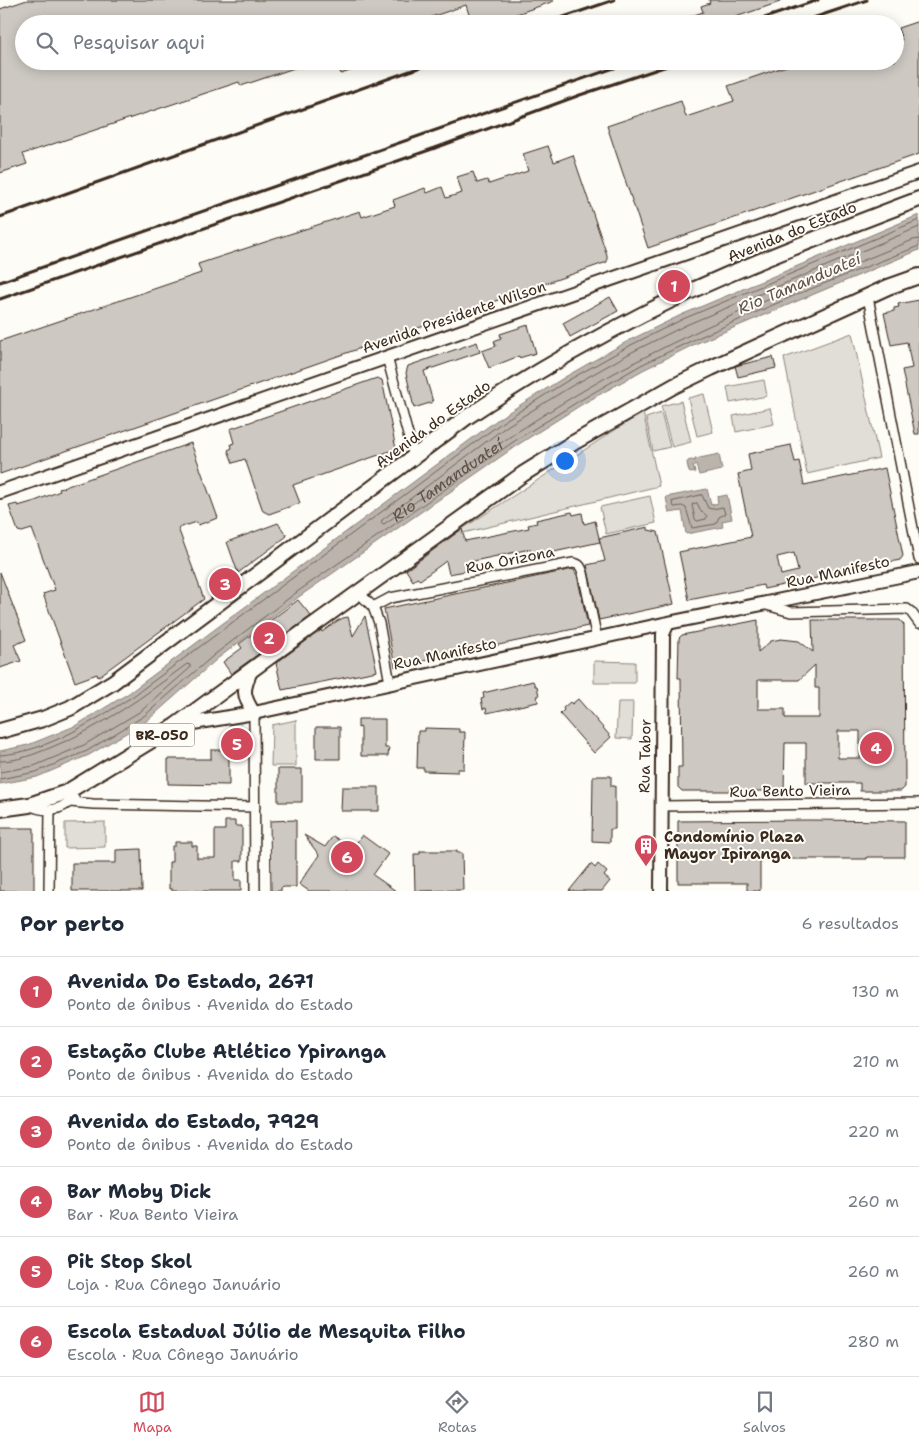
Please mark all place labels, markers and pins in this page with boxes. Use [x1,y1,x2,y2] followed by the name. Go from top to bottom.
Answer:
[658,267,690,305] pin: 1
[209,565,241,603] pin: 3
[253,619,285,657] pin: 2
[221,725,253,763] pin: 5
[860,729,892,767] pin: 4
[664,827,805,864] place label: Condomínio Plaza Mayor Ipiranga
[633,833,659,867] building icon: Condomínio Plaza Mayor Ipiranga
[331,838,363,876] pin: 6

